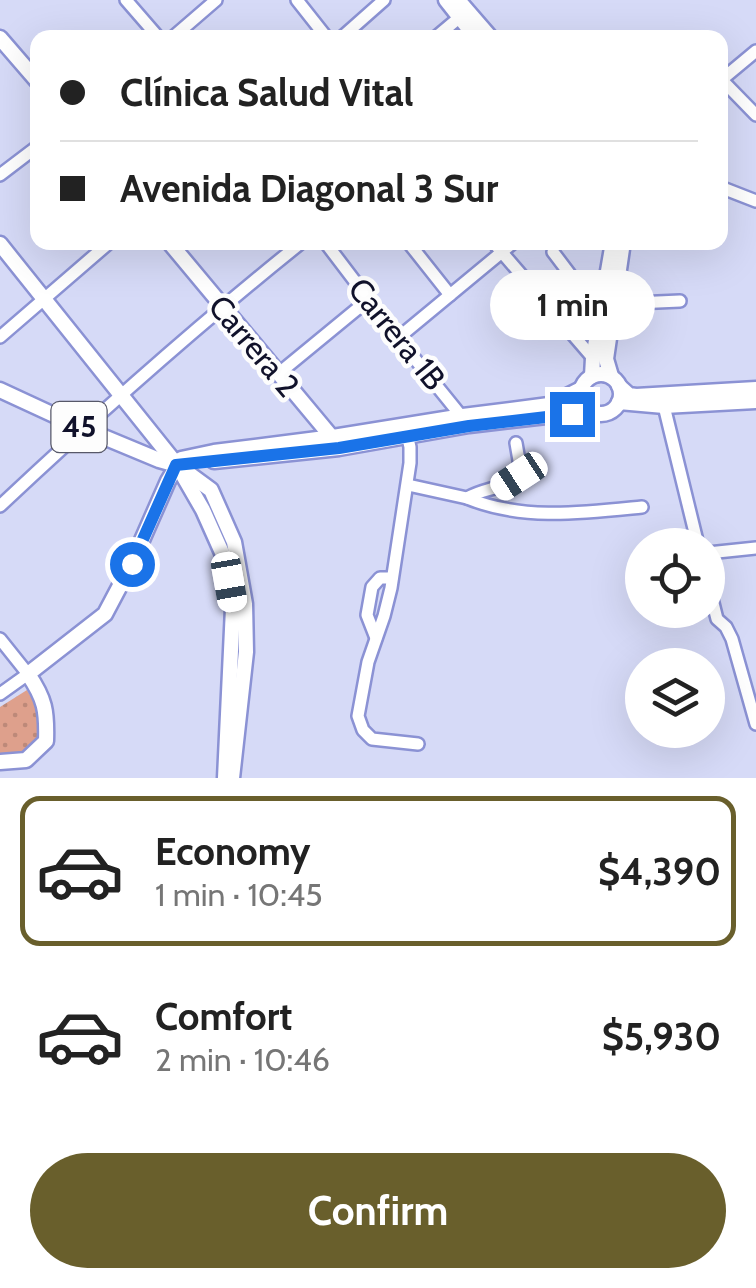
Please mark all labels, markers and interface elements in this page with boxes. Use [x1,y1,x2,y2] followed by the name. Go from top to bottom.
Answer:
[120,69,414,116] text: Clínica Salud Vital
[120,165,498,212] text: Avenida Diagonal 3 Sur
[490,269,654,339] callout: 1 min
[340,270,454,398] street label: Carrera 1B
[536,285,609,324] text: 1 min
[201,287,308,404] street label: Carrera 2
[550,392,595,437] route end
[52,402,106,452] road number: 45
[486,447,552,505] car
[625,528,725,748] map controls
[625,528,725,628] button: locate
[110,542,155,587] route start
[209,550,249,614] car
[625,648,725,748] button: layers
[35,826,125,916] icon: car
[155,828,310,875] text: Economy
[598,848,721,895] text: $4,390
[155,875,323,914] text: 1 min · 10:45
[35,991,125,1081] icon: car
[155,993,292,1040] text: Comfort
[602,1013,721,1060] text: $5,930
[155,1040,330,1079] text: 2 min · 10:46
[30,1153,726,1268] button: Confirm

